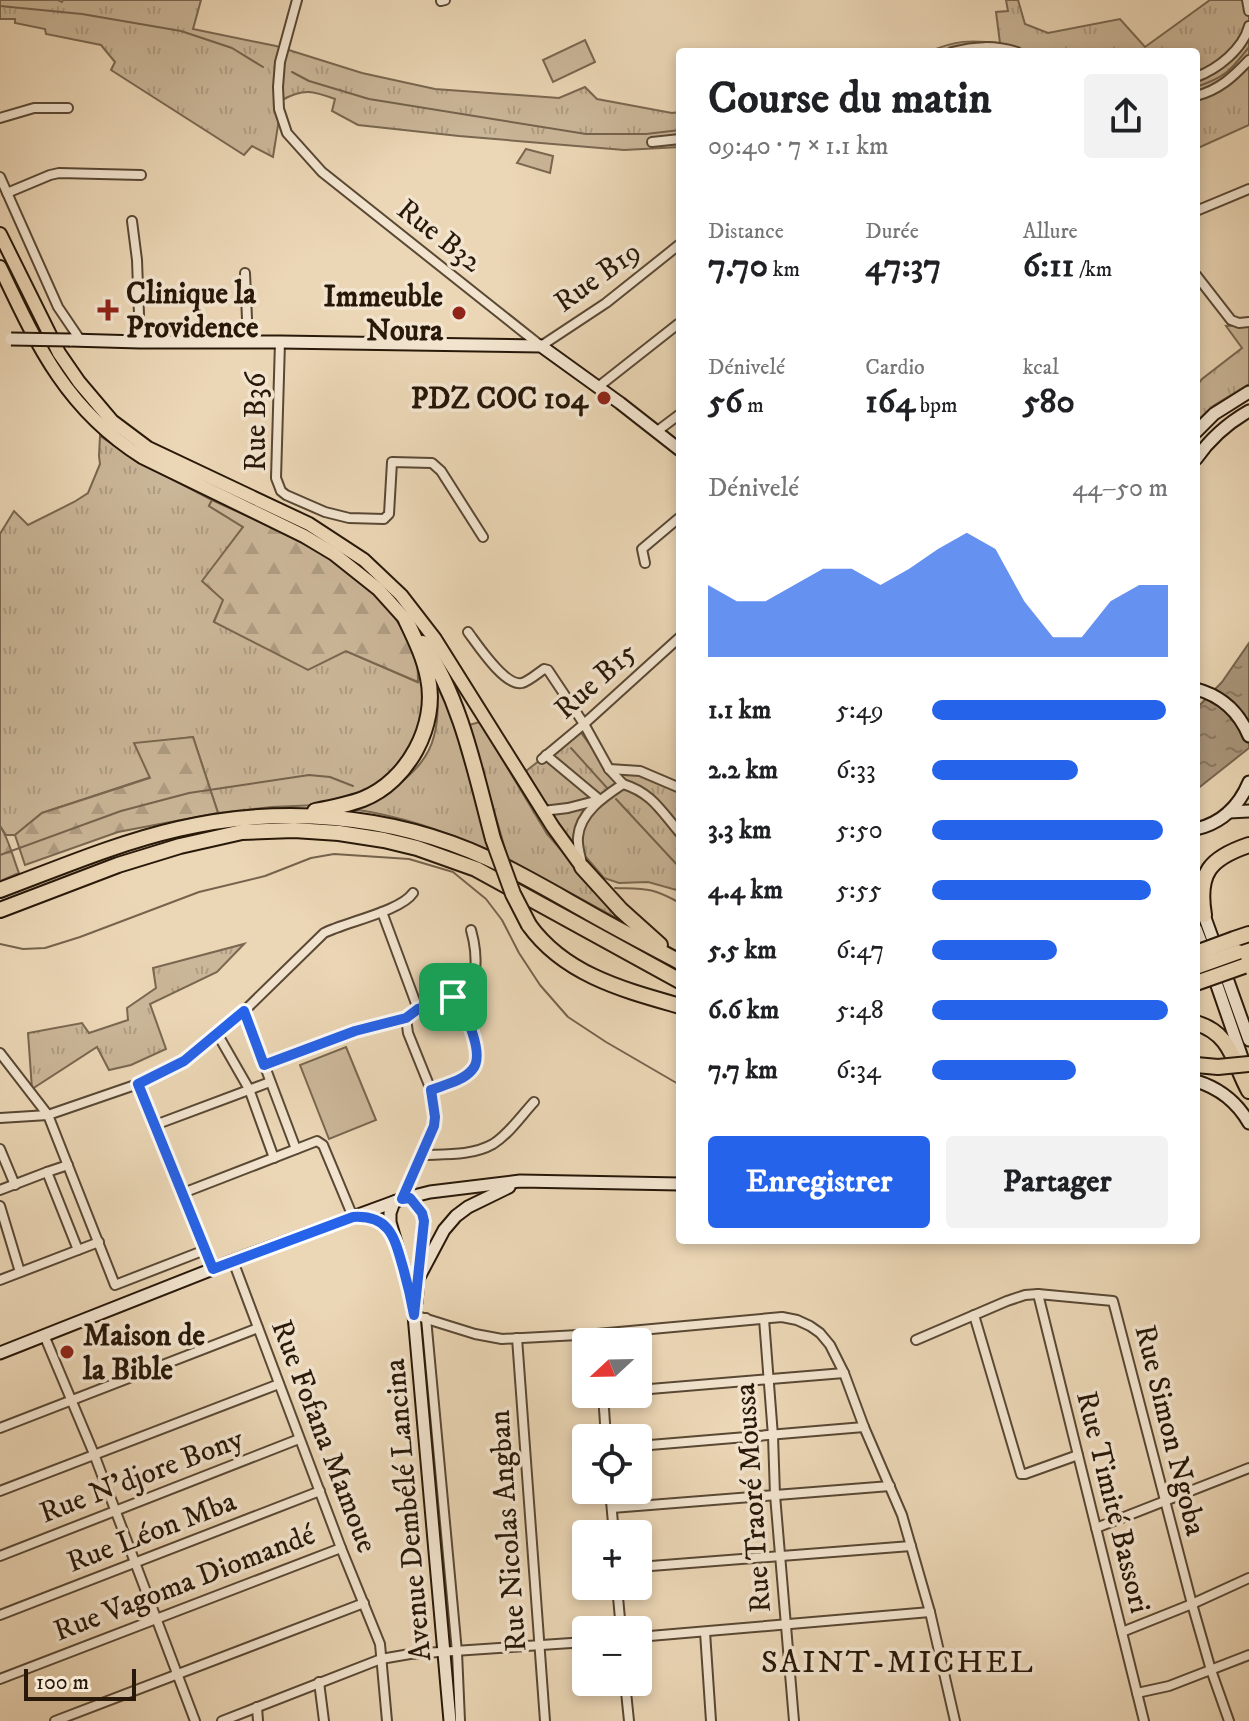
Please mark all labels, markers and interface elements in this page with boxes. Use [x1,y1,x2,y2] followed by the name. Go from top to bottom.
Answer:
[708,72,991,127] text: Course du matin
[1084,74,1168,158] button: share
[708,130,889,163] text: 09:40 · 7 × 1.1 km
[389,191,489,281] street label: Rue B32
[708,218,784,245] text: Distance
[865,218,919,245] text: Durée
[1023,218,1078,245] text: Allure
[547,233,648,321] street label: Rue B19
[708,245,768,287] text: 7.70
[865,245,941,287] text: 47:37
[1023,245,1074,287] text: 6:11
[768,256,800,283] text: km
[1074,256,1112,283] text: /km
[126,276,259,347] place label: Clinique la Providence
[323,279,444,350] place label: Immeuble Noura
[97,299,119,321] marker: Clinique la Providence
[450,304,468,322] marker: Immeuble Noura
[708,354,785,381] text: Dénivelé
[865,354,925,381] text: Cardio
[1023,354,1059,381] text: kcal
[238,371,275,472] street label: Rue B36
[411,381,590,418] place label: PDZ COC 104
[708,381,743,423] text: 56
[865,381,915,423] text: 164
[1023,381,1075,423] text: 580
[595,389,613,407] marker: PDZ COC 104
[743,392,764,419] text: m
[915,392,958,419] text: bpm
[708,472,799,505] text: Dénivelé
[1072,472,1168,505] text: 44–50 m
[547,635,645,728] street label: Rue B15
[708,694,771,727] text: 1.1 km
[836,694,884,727] text: 5:49
[708,754,778,787] text: 2.2 km
[836,754,876,787] text: 6:33
[708,814,772,847] text: 3.3 km
[836,814,883,847] text: 5:50
[708,874,783,907] text: 4.4 km
[836,874,882,907] text: 5:55
[708,934,777,967] text: 5.5 km
[836,934,884,967] text: 6:47
[419,963,487,1031] pin
[431,975,475,1019] icon: arrive
[708,994,779,1027] text: 6.6 km
[836,994,884,1027] text: 5:48
[708,1054,778,1087] text: 7.7 km
[836,1054,881,1087] text: 6:34
[708,1136,930,1228] button: Enregistrer
[946,1136,1168,1228] button: Partager
[262,1315,385,1558] street label: Rue Fofana Mamoue
[82,1318,206,1389] place label: Maison de la Bible
[1125,1321,1214,1540] street label: Rue Simon Ngoba
[572,1328,652,1408] north arrow
[572,1328,652,1696] map controls
[58,1343,76,1361] marker: Maison de la Bible
[377,1357,440,1663] street label: Avenue Dembélé Lancina
[727,1382,780,1614] street label: Rue Traoré Moussa
[1067,1388,1158,1617] street label: Rue Timité Bassori
[482,1408,535,1653] street label: Rue Nicolas Angban
[34,1420,249,1532] street label: Rue N'djore Bony
[572,1424,652,1504] button: locate
[62,1483,242,1582] street label: Rue Léon Mba
[49,1516,321,1650] street label: Rue Vagoma Diomandé
[572,1520,652,1600] button: +
[572,1616,652,1696] button: −
[761,1643,1035,1683] district label: SAINT-MICHEL
[24,1665,136,1701] scale bar
[36,1669,89,1696] text: 100 m

